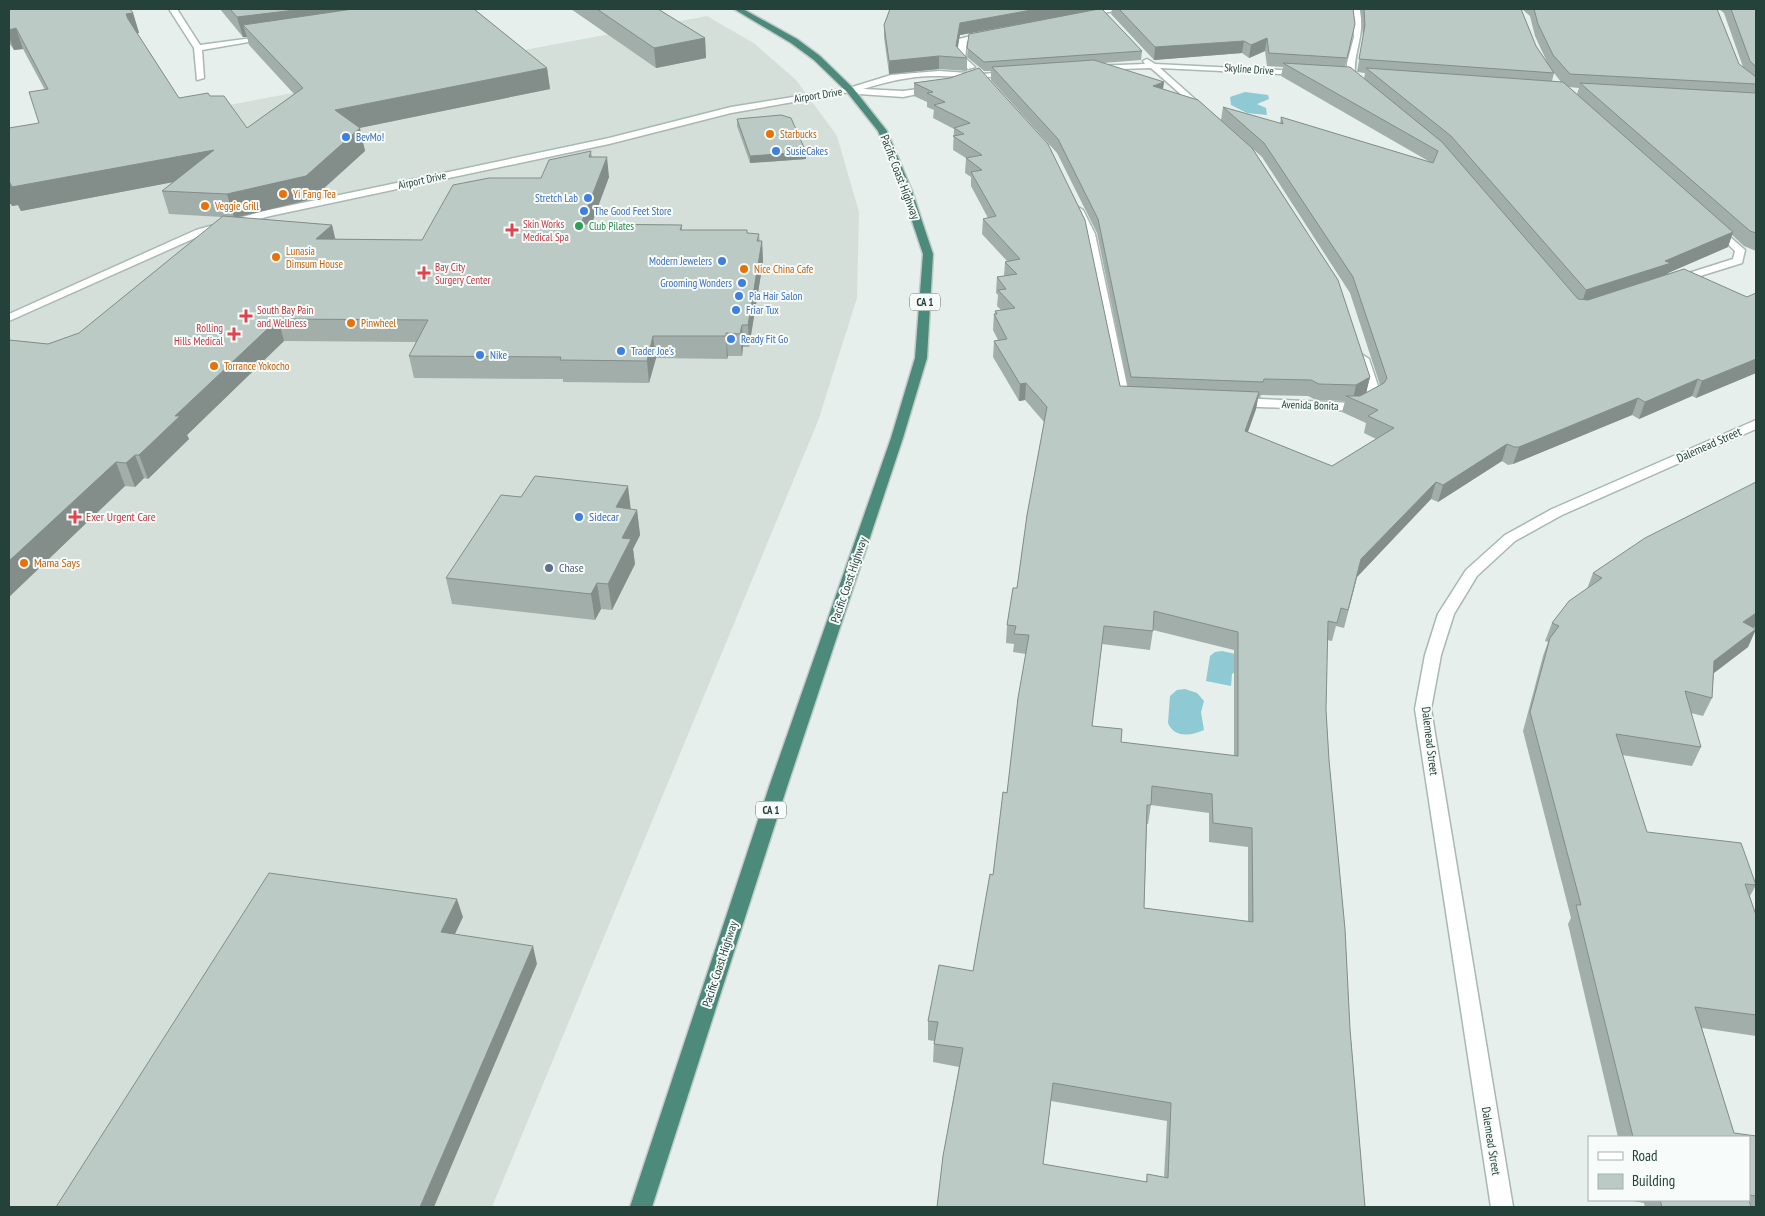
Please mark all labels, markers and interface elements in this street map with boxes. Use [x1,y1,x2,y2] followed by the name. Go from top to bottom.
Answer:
[1224,60,1275,78] street label: Skyline Drive
[793,84,844,106] street label: Airport Drive
[780,127,817,141] place label: Starbucks
[764,128,776,140] marker: Starbucks
[356,130,385,144] place label: BevMo!
[340,131,352,143] marker: BevMo!
[877,132,924,222] street label: Pacific Coast Highway
[786,144,828,158] place label: SusieCakes
[770,145,782,157] marker: SusieCakes
[397,168,448,192] street label: Airport Drive
[293,187,336,201] place label: Yi Fang Tea
[277,188,289,200] marker: Yi Fang Tea
[535,191,578,205] place label: Stretch Lab
[582,192,594,204] marker: Stretch Lab
[214,199,259,213] place label: Veggie Grill
[199,200,211,212] marker: Veggie Grill
[594,204,672,218] place label: The Good Feet Store
[578,205,590,217] marker: The Good Feet Store
[523,217,569,244] place label: Skin Works Medical Spa
[589,219,634,233] place label: Club Pilates
[573,220,585,232] marker: Club Pilates
[505,223,519,237] marker: Skin Works Medical Spa
[286,244,343,271] place label: Lunasia Dimsum House
[270,251,282,263] marker: Lunasia Dimsum House
[649,254,712,268] place label: Modern Jewelers
[716,255,728,267] marker: Modern Jewelers
[435,260,491,287] place label: Bay City Surgery Center
[754,262,814,276] place label: Nice China Cafe
[738,263,750,275] marker: Nice China Cafe
[417,266,431,280] marker: Bay City Surgery Center
[660,276,732,290] place label: Grooming Wonders
[736,277,748,289] marker: Grooming Wonders
[749,289,803,303] place label: Pia Hair Salon
[733,290,745,302] marker: Pia Hair Salon
[910,294,940,310] road number: CA 1
[257,303,314,330] place label: South Bay Pain and Wellness
[746,303,779,317] place label: Friar Tux
[730,304,742,316] marker: Friar Tux
[239,309,253,323] marker: South Bay Pain and Wellness
[361,316,397,330] place label: Pinwheel
[345,317,357,329] marker: Pinwheel
[174,321,223,348] place label: Rolling Hills Medical
[227,327,241,341] marker: Rolling Hills Medical
[741,332,788,346] place label: Ready Fit Go
[725,333,737,345] marker: Ready Fit Go
[631,344,674,358] place label: Trader Joe's
[615,345,627,357] marker: Trader Joe's
[490,348,507,362] place label: Nike
[474,349,486,361] marker: Nike
[224,359,290,373] place label: Torrance Yokocho
[208,360,220,372] marker: Torrance Yokocho
[1281,397,1339,413] street label: Avenida Bonita
[1674,423,1744,465] street label: Dalemead Street
[86,509,156,524] place label: Exer Urgent Care
[589,509,620,524] place label: Sidecar
[68,510,82,524] marker: Exer Urgent Care
[573,511,585,523] marker: Sidecar
[827,535,870,625] street label: Pacific Coast Highway
[34,555,80,570] place label: Mama Says
[18,557,30,569] marker: Mama Says
[559,560,584,575] place label: Chase
[543,562,555,574] marker: Chase
[1419,706,1442,777] street label: Dalemead Street
[756,802,786,818] road number: CA 1
[699,918,741,1009] street label: Pacific Coast Highway
[1479,1106,1504,1177] street label: Dalemead Street
[1588,1136,1750,1201] legend
[1632,1146,1658,1165] text: Road
[1632,1171,1675,1190] text: Building

